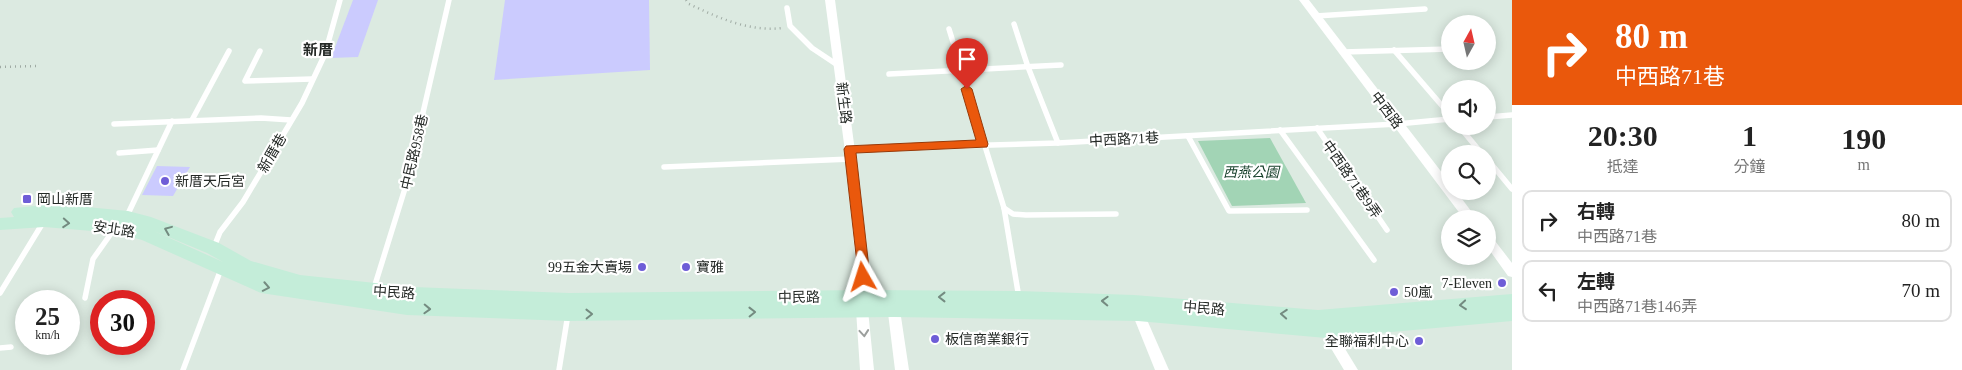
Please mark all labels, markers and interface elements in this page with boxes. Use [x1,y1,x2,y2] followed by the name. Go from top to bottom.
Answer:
[1441,15,1496,70] north arrow
[1441,15,1496,265] map controls
[1615,17,1688,56] text: 80 m
[1532,20,1597,85] icon: right
[946,38,988,89] pin
[303,42,333,58] district label: 新厝
[953,45,981,73] icon: arrive
[1615,64,1725,89] text: 中西路71巷
[1441,80,1496,135] button: sound
[834,81,854,125] street label: 新生路
[1368,89,1405,132] street label: 中西路
[399,113,430,191] street label: 中民路958巷
[1588,119,1658,152] text: 20:30
[1742,119,1757,152] text: 1
[1841,122,1886,155] text: 190
[1089,130,1159,149] street label: 中西路71巷
[255,131,289,175] street label: 新厝巷
[1319,138,1384,221] street label: 中西路71巷9弄
[1441,145,1496,200] button: search
[1857,156,1870,173] text: m
[1607,158,1639,175] text: 抵達
[1733,158,1765,175] text: 分鐘
[1223,165,1281,180] park label: 西燕公園
[175,174,245,189] place label: 新厝天后宮
[159,175,171,187] marker: 新厝天后宮
[37,192,93,207] place label: 岡山新厝
[21,193,33,205] marker: 岡山新厝
[1577,201,1615,222] text: 右轉
[1534,207,1562,235] icon: right
[1441,210,1496,265] button: layers
[1901,210,1940,231] text: 80 m
[62,217,70,228] one-way arrow
[92,218,136,240] street label: 安北路
[164,226,173,236] one-way arrow
[1577,228,1657,245] text: 中西路71巷
[836,250,888,302] position arrow
[548,260,632,275] place label: 99五金大賣場
[696,260,724,275] place label: 寶雅
[636,261,648,273] marker: 99五金大賣場
[680,261,692,273] marker: 寶雅
[1577,271,1615,292] text: 左轉
[1441,276,1492,291] place label: 7-Eleven
[1496,277,1508,289] marker: 7-Eleven
[1534,277,1562,305] icon: left
[1901,280,1940,301] text: 70 m
[262,281,271,291] one-way arrow
[372,284,415,301] street label: 中民路
[1404,285,1433,300] place label: 50嵐
[1388,286,1400,298] marker: 50嵐
[90,290,155,355] speed limit sign: 30
[778,290,820,305] street label: 中民路
[938,292,946,302] one-way arrow
[1100,295,1108,306] one-way arrow
[1577,298,1697,315] text: 中西路71巷146弄
[1182,299,1226,318] street label: 中民路
[1459,299,1467,310] one-way arrow
[35,303,60,330] text: 25
[423,303,431,314] one-way arrow
[748,307,756,317] one-way arrow
[586,309,594,319] one-way arrow
[1280,309,1288,320] one-way arrow
[35,328,60,342] text: km/h
[858,329,869,337] one-way arrow
[945,332,1029,347] place label: 板信商業銀行
[929,333,941,345] marker: 板信商業銀行
[1325,334,1409,349] place label: 全聯福利中心
[1413,335,1425,347] marker: 全聯福利中心

